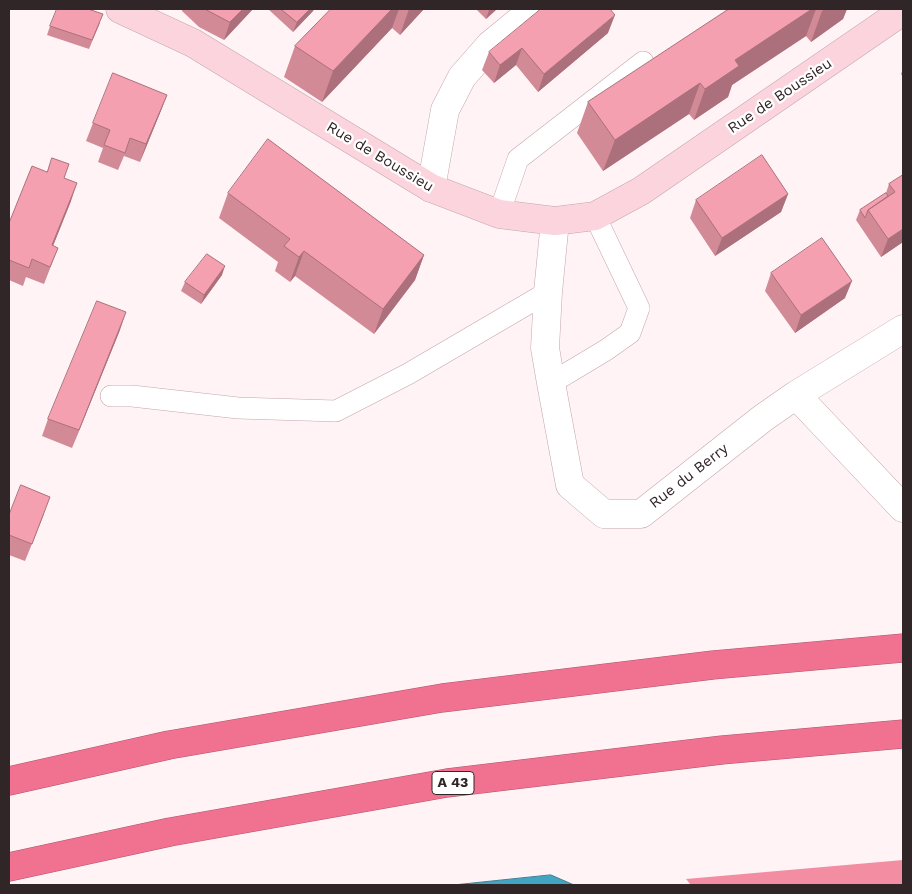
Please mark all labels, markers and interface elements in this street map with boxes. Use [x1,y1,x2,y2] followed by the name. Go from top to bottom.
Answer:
[724,54,836,138] street label: Rue de Boussieu
[323,118,437,196] street label: Rue de Boussieu
[646,440,732,512] street label: Rue du Berry
[432,771,474,794] road number: A 43

